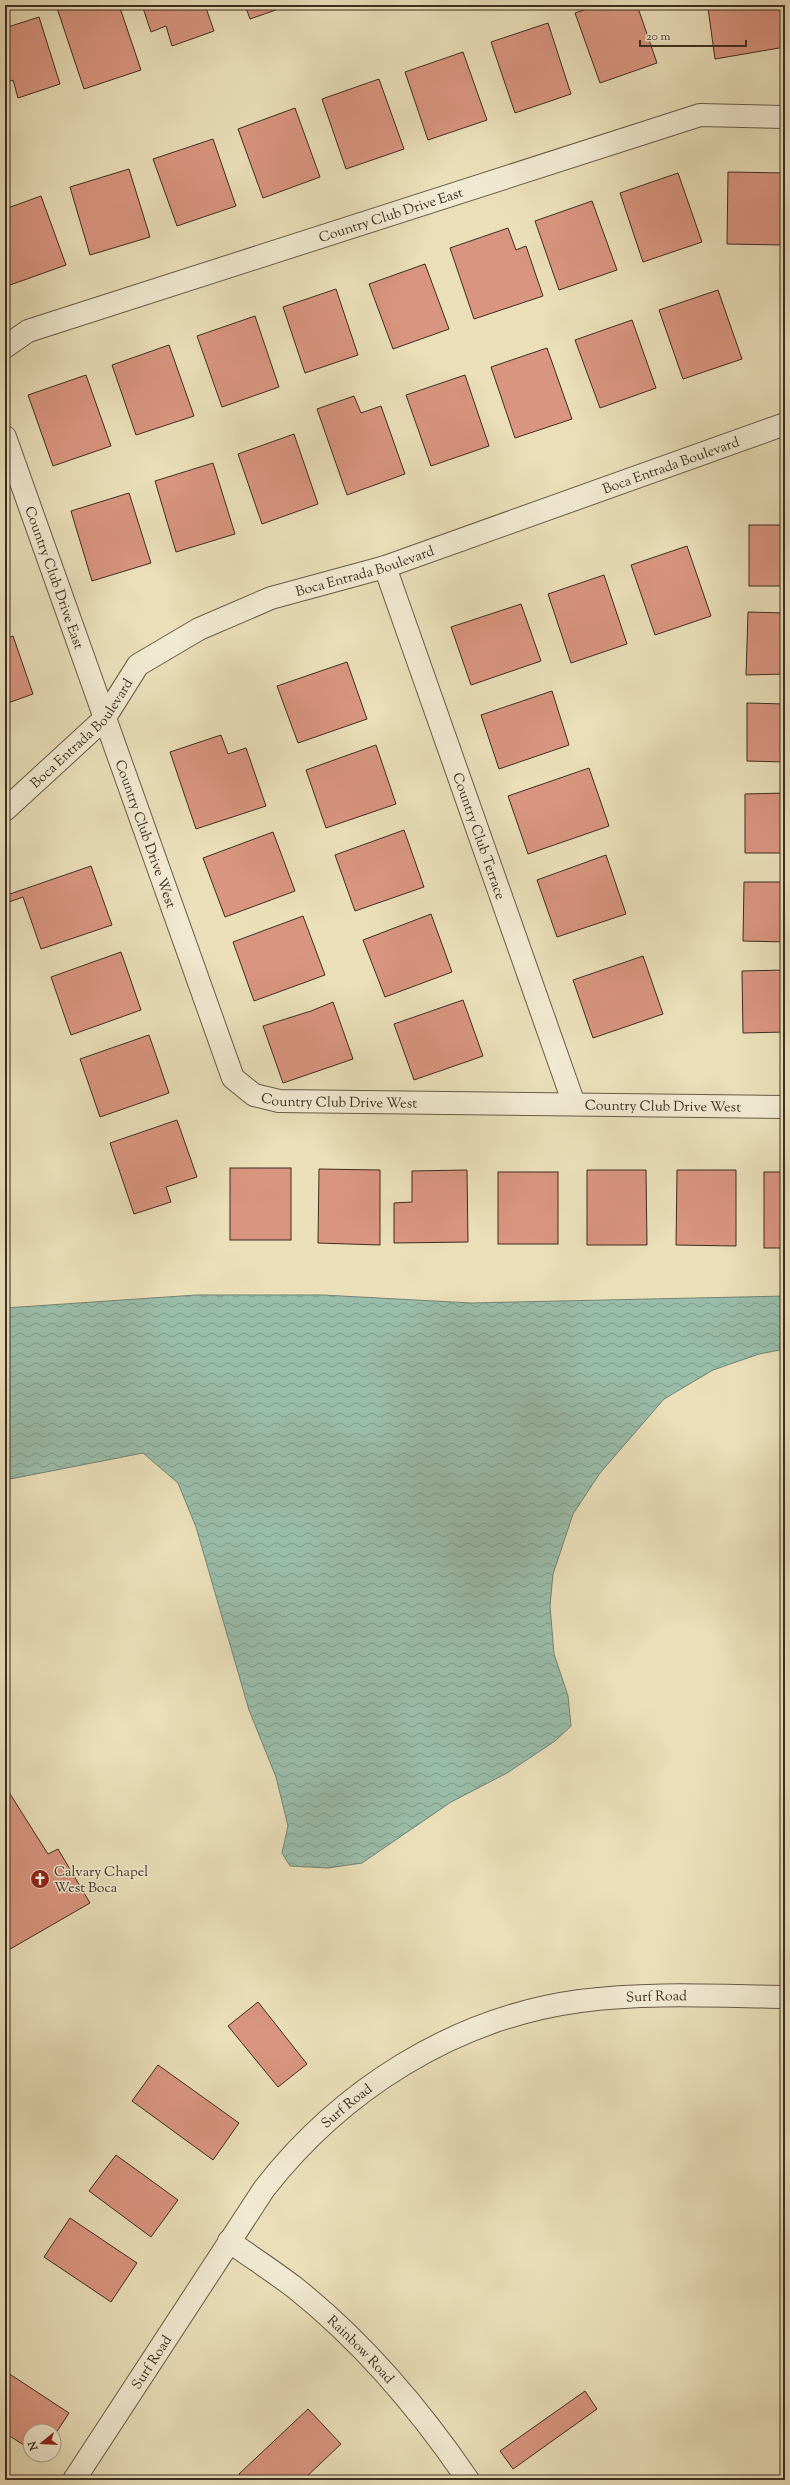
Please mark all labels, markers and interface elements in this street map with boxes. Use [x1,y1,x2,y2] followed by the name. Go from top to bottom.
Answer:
[640,22,746,48] scale bar
[646,28,671,46] text: 20 m
[317,184,466,249] street label: Country Club Drive East
[600,433,743,500] street label: Boca Entrada Boulevard
[18,504,88,652] street label: Country Club Drive East
[293,542,437,603] street label: Boca Entrada Boulevard
[27,675,139,794] street label: Boca Entrada Boulevard
[109,757,180,911] street label: Country Club Drive West
[446,770,509,903] street label: Country Club Terrace
[259,1089,417,1115] street label: Country Club Drive West
[585,1097,741,1118] street label: Country Club Drive West
[54,1863,148,1899] place label: Calvary Chapel West Boca
[29,1868,51,1890] church icon: Calvary Chapel West Boca
[625,1987,687,2009] street label: Surf Road
[317,2080,377,2134] street label: Surf Road
[322,2312,398,2389] street label: Rainbow Road
[128,2332,178,2394] street label: Surf Road
[22,2423,62,2463] north arrow
[24,2439,43,2453] text: N

